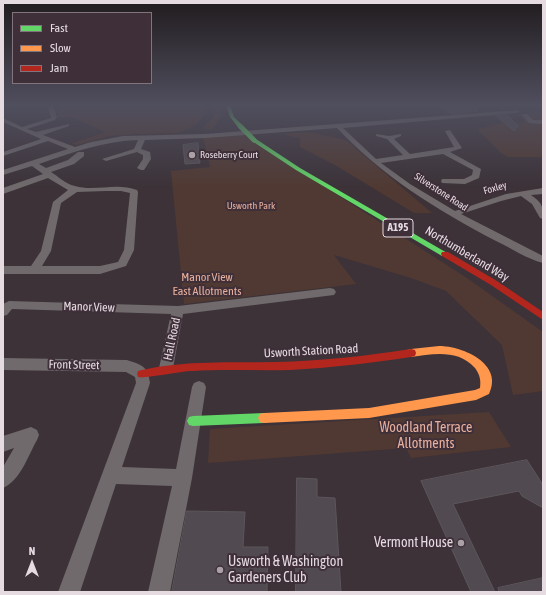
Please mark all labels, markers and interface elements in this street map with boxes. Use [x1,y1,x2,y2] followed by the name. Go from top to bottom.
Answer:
[12,12,152,84] legend
[50,21,68,35] text: Fast
[50,41,71,55] text: Slow
[50,61,68,75] text: Jam
[200,149,258,161] place label: Roseberry Court
[187,150,197,160] marker: Roseberry Court
[412,170,470,214] street label: Silverstone Road
[482,179,508,197] street label: Foxley
[227,200,275,212] park label: Usworth Park
[383,219,413,237] road number: A195
[422,223,512,285] street label: Northumberland Way
[173,270,241,298] park label: Manor View East Allotments
[63,299,115,315] street label: Manor View
[160,316,184,362] street label: Hall Road
[263,341,359,361] street label: Usworth Station Road
[48,357,100,373] street label: Front Street
[380,420,472,452] park label: Woodland Terrace Allotments
[374,535,453,551] place label: Vermont House
[456,538,466,548] marker: Vermont House
[12,543,52,583] north arrow
[29,545,35,557] text: N
[228,554,343,586] place label: Usworth & Washington Gardeners Club
[215,565,225,575] marker: Usworth & Washington Gardeners Club

